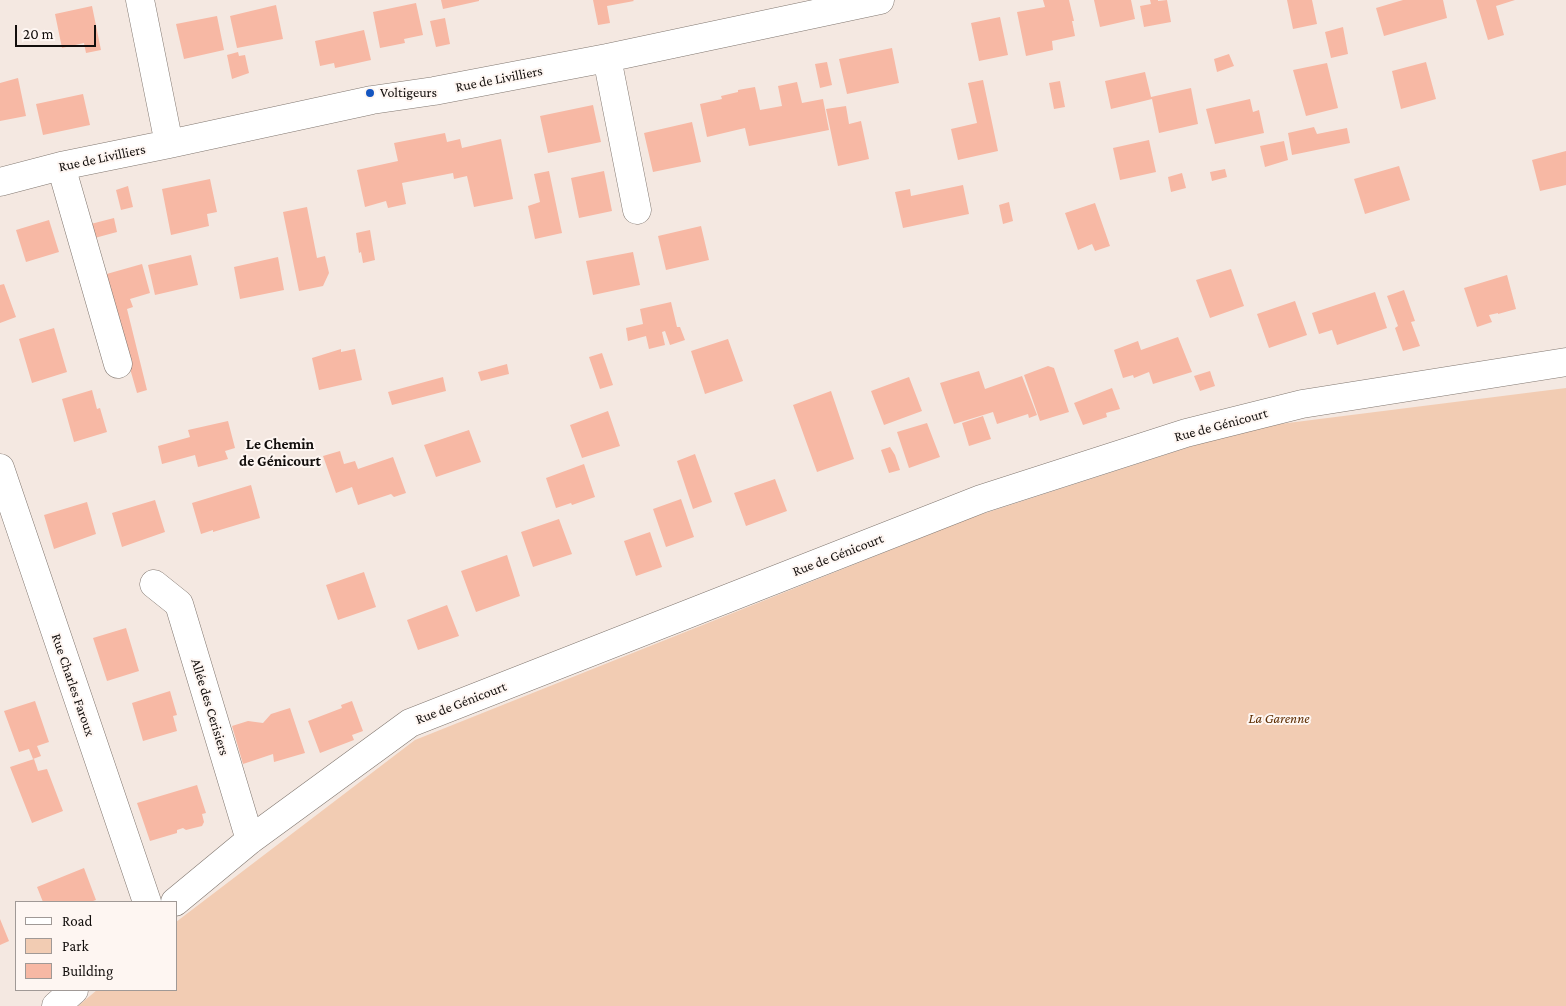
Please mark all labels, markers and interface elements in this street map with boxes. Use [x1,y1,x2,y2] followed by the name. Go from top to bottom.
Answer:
[18,15,99,47] scale bar
[23,26,54,42] text: 20 m
[454,62,544,96] street label: Rue de Livilliers
[380,85,437,101] place label: Voltigeurs
[364,87,376,99] marker: Voltigeurs
[57,141,147,175] street label: Rue de Livilliers
[1173,404,1269,446] street label: Rue de Génicourt
[239,435,321,470] district label: Le Chemin de Génicourt
[790,530,886,580] street label: Rue de Génicourt
[48,631,98,739] street label: Rue Charles Faroux
[187,656,233,758] street label: Allée des Cerisiers
[413,678,509,728] street label: Rue de Génicourt
[1248,711,1310,727] park label: La Garenne
[15,901,178,991] legend
[62,913,92,929] text: Road
[62,938,89,954] text: Park
[62,963,113,979] text: Building

